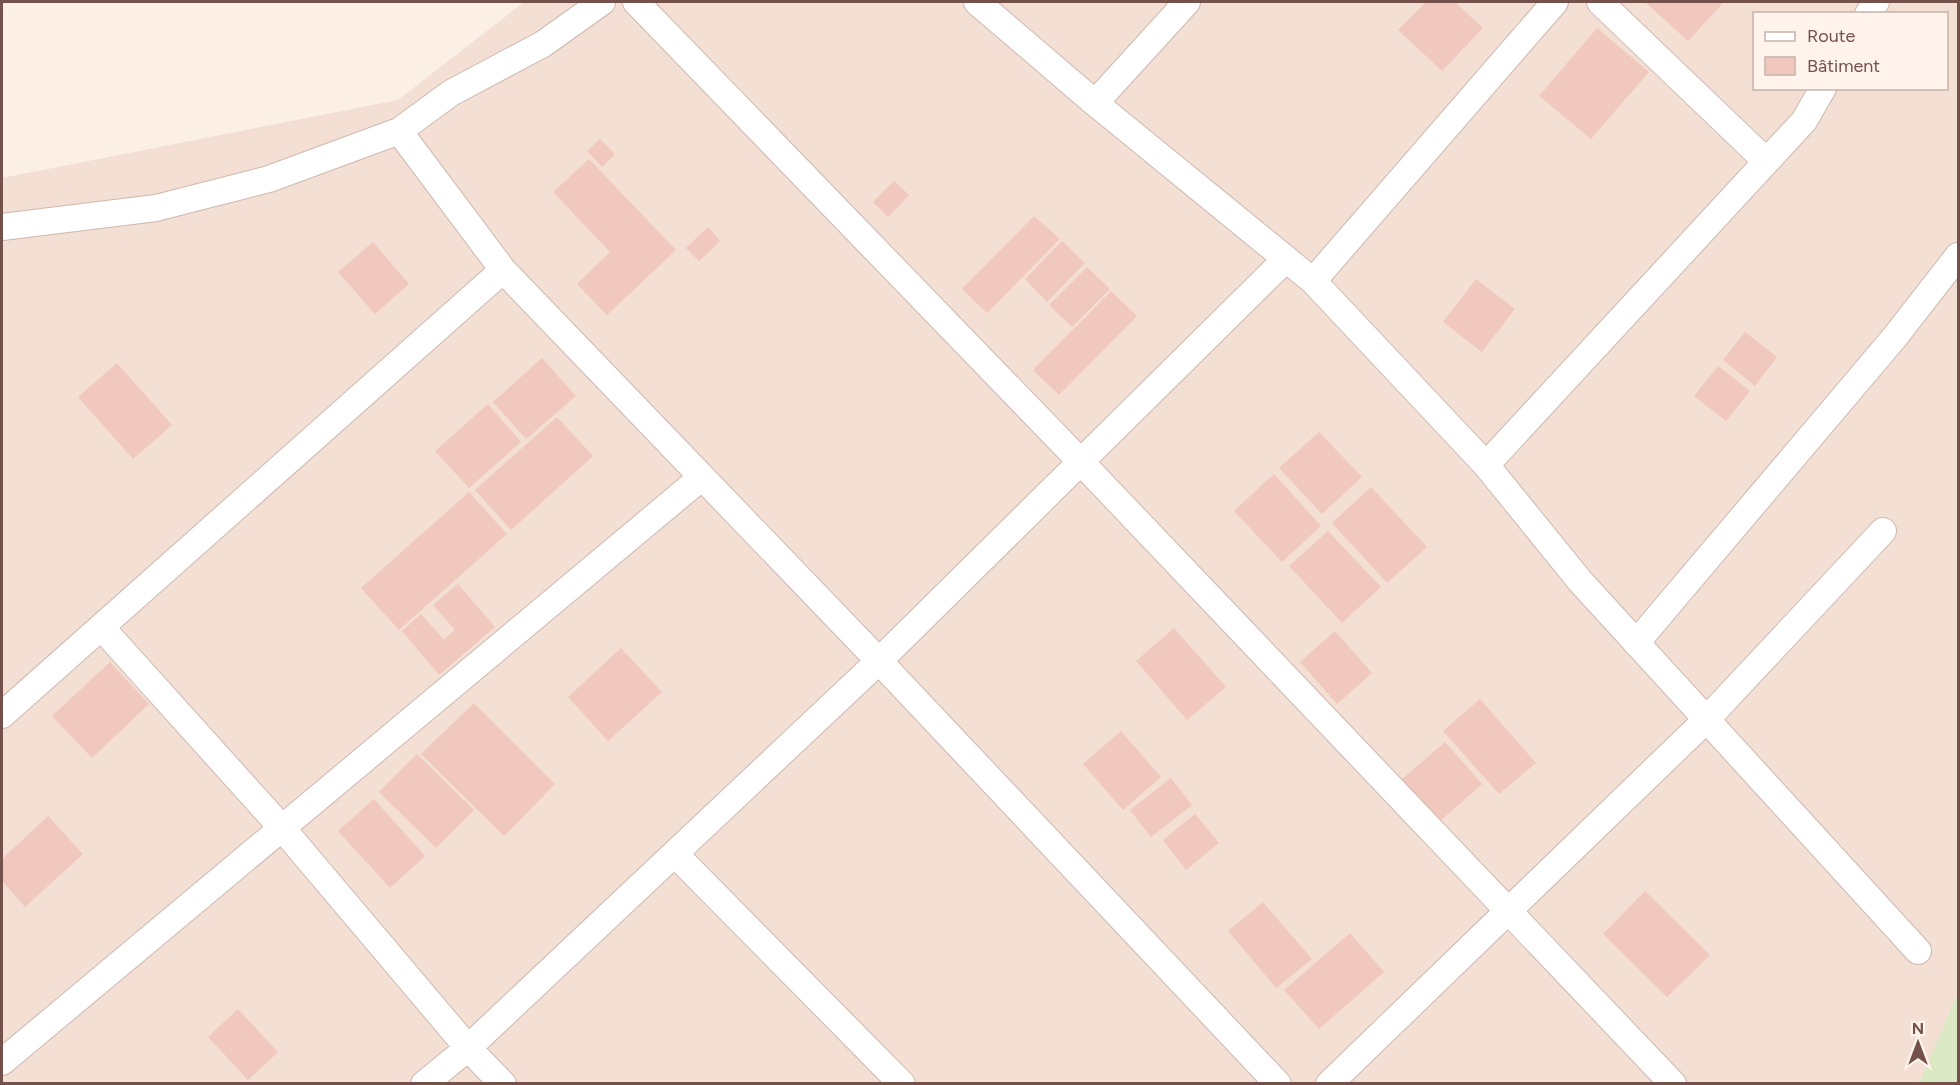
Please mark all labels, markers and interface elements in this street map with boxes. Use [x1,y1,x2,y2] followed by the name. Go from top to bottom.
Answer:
[1753,12,1948,90] legend
[1807,25,1856,47] text: Route
[1807,55,1880,77] text: Bâtiment
[1888,1013,1948,1073] north arrow
[1912,1019,1924,1038] text: N

